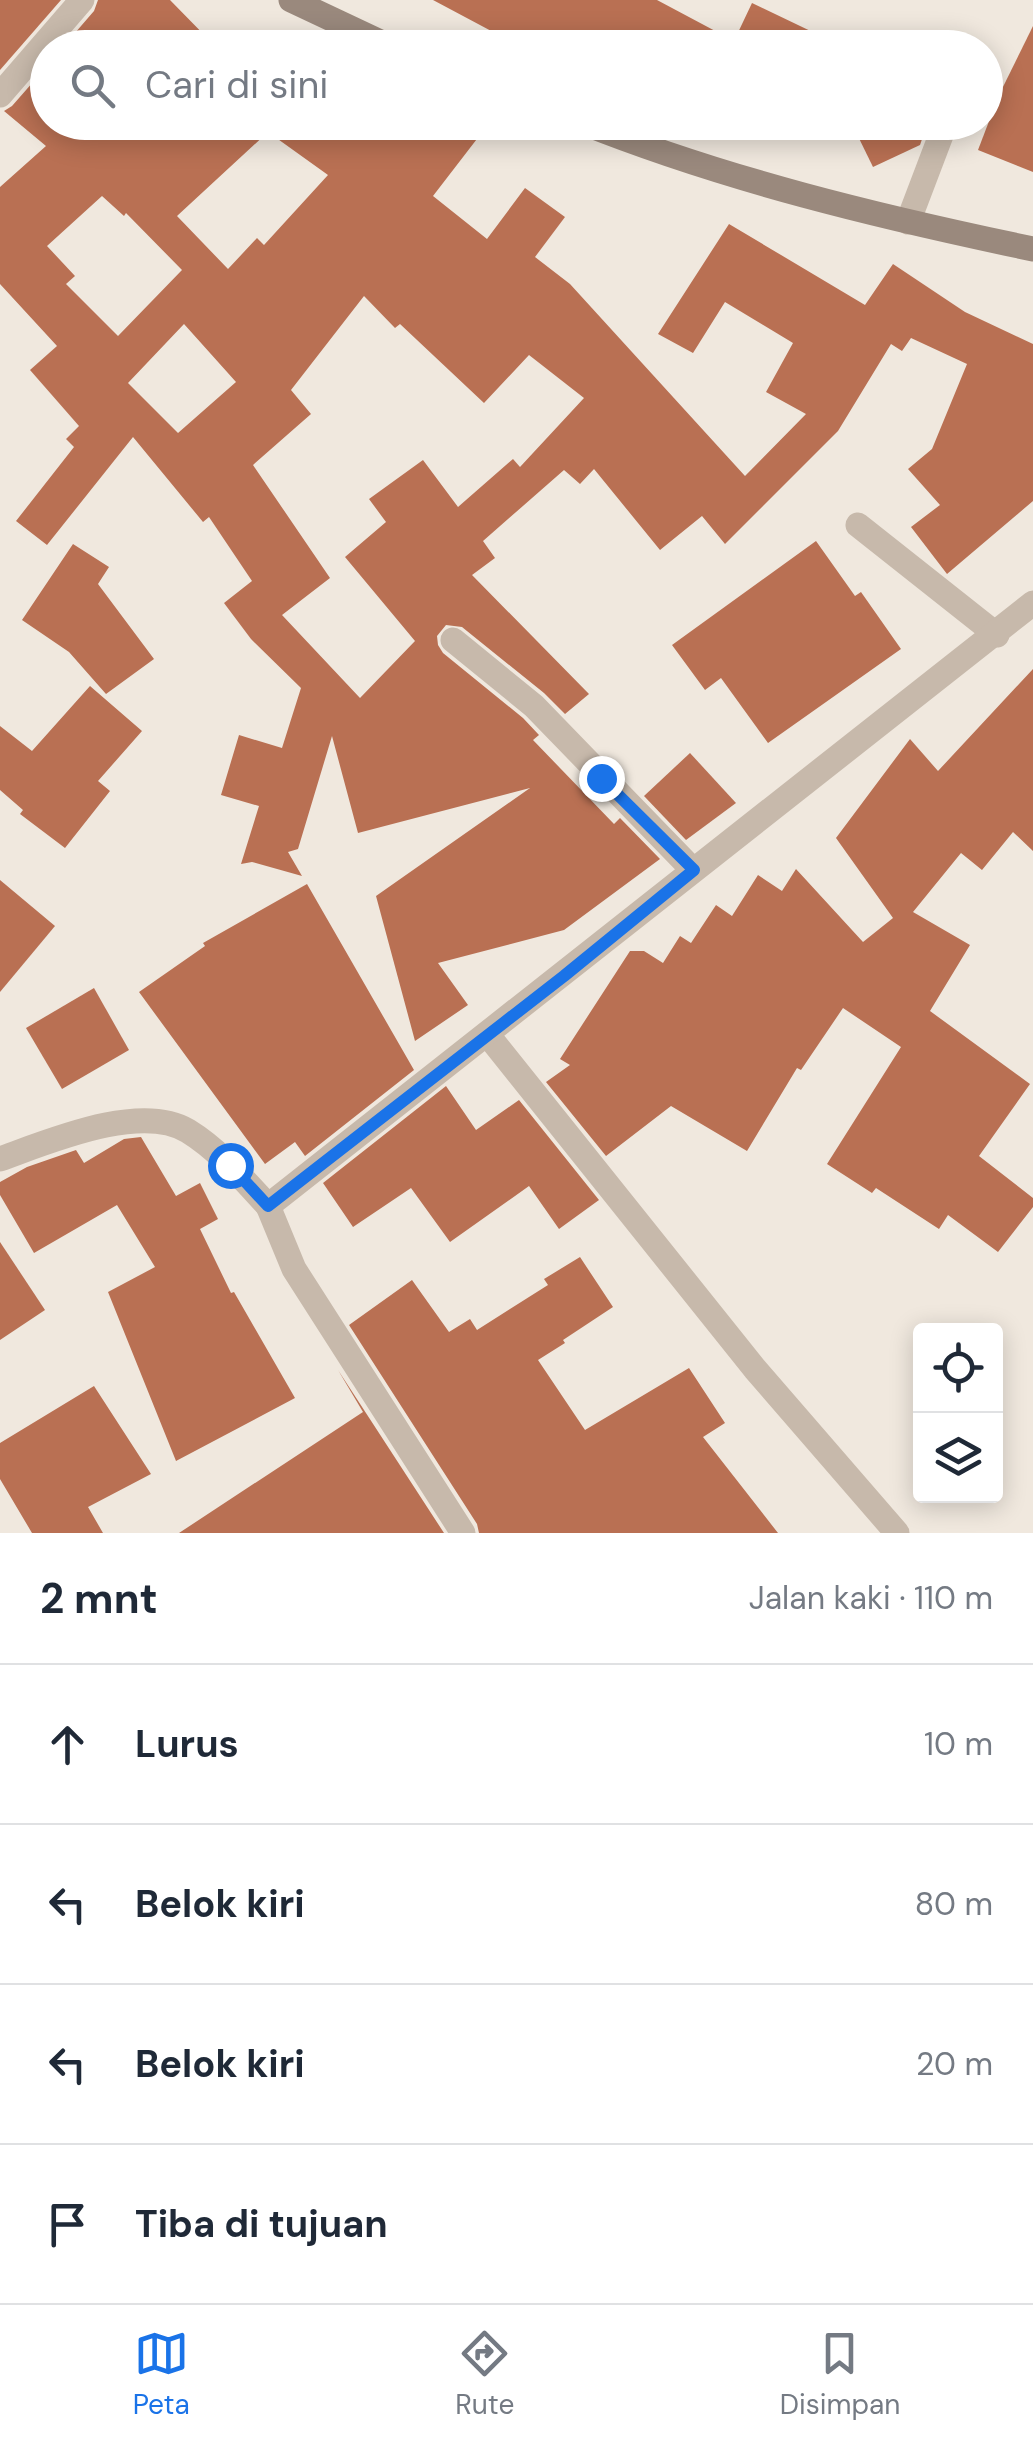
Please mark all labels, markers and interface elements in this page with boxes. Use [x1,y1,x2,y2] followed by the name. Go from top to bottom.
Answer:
[30,30,1003,140] search box
[65,58,120,113] icon: search
[145,60,328,110] text: Cari di sini
[579,756,625,802] route end
[208,1143,254,1189] route start
[913,1323,1003,1503] map controls
[913,1323,1003,1413] button: locate
[913,1413,1003,1503] button: layers
[40,1571,158,1626] text: 2 mnt
[749,1577,993,1619] text: Jalan kaki · 110 m
[40,1717,95,1772] icon: ahead
[135,1719,239,1769] text: Lurus
[924,1723,993,1765] text: 10 m
[40,1877,95,1932] icon: left
[135,1879,305,1929] text: Belok kiri
[915,1883,993,1925] text: 80 m
[40,2037,95,2092] icon: left
[135,2039,305,2089] text: Belok kiri
[916,2043,993,2085] text: 20 m
[40,2197,95,2252] icon: arrive
[135,2199,388,2249] text: Tiba di tujuan
[133,2326,190,2423] tab: Peta
[455,2326,514,2423] tab: Rute
[780,2326,900,2423] tab: Disimpan

